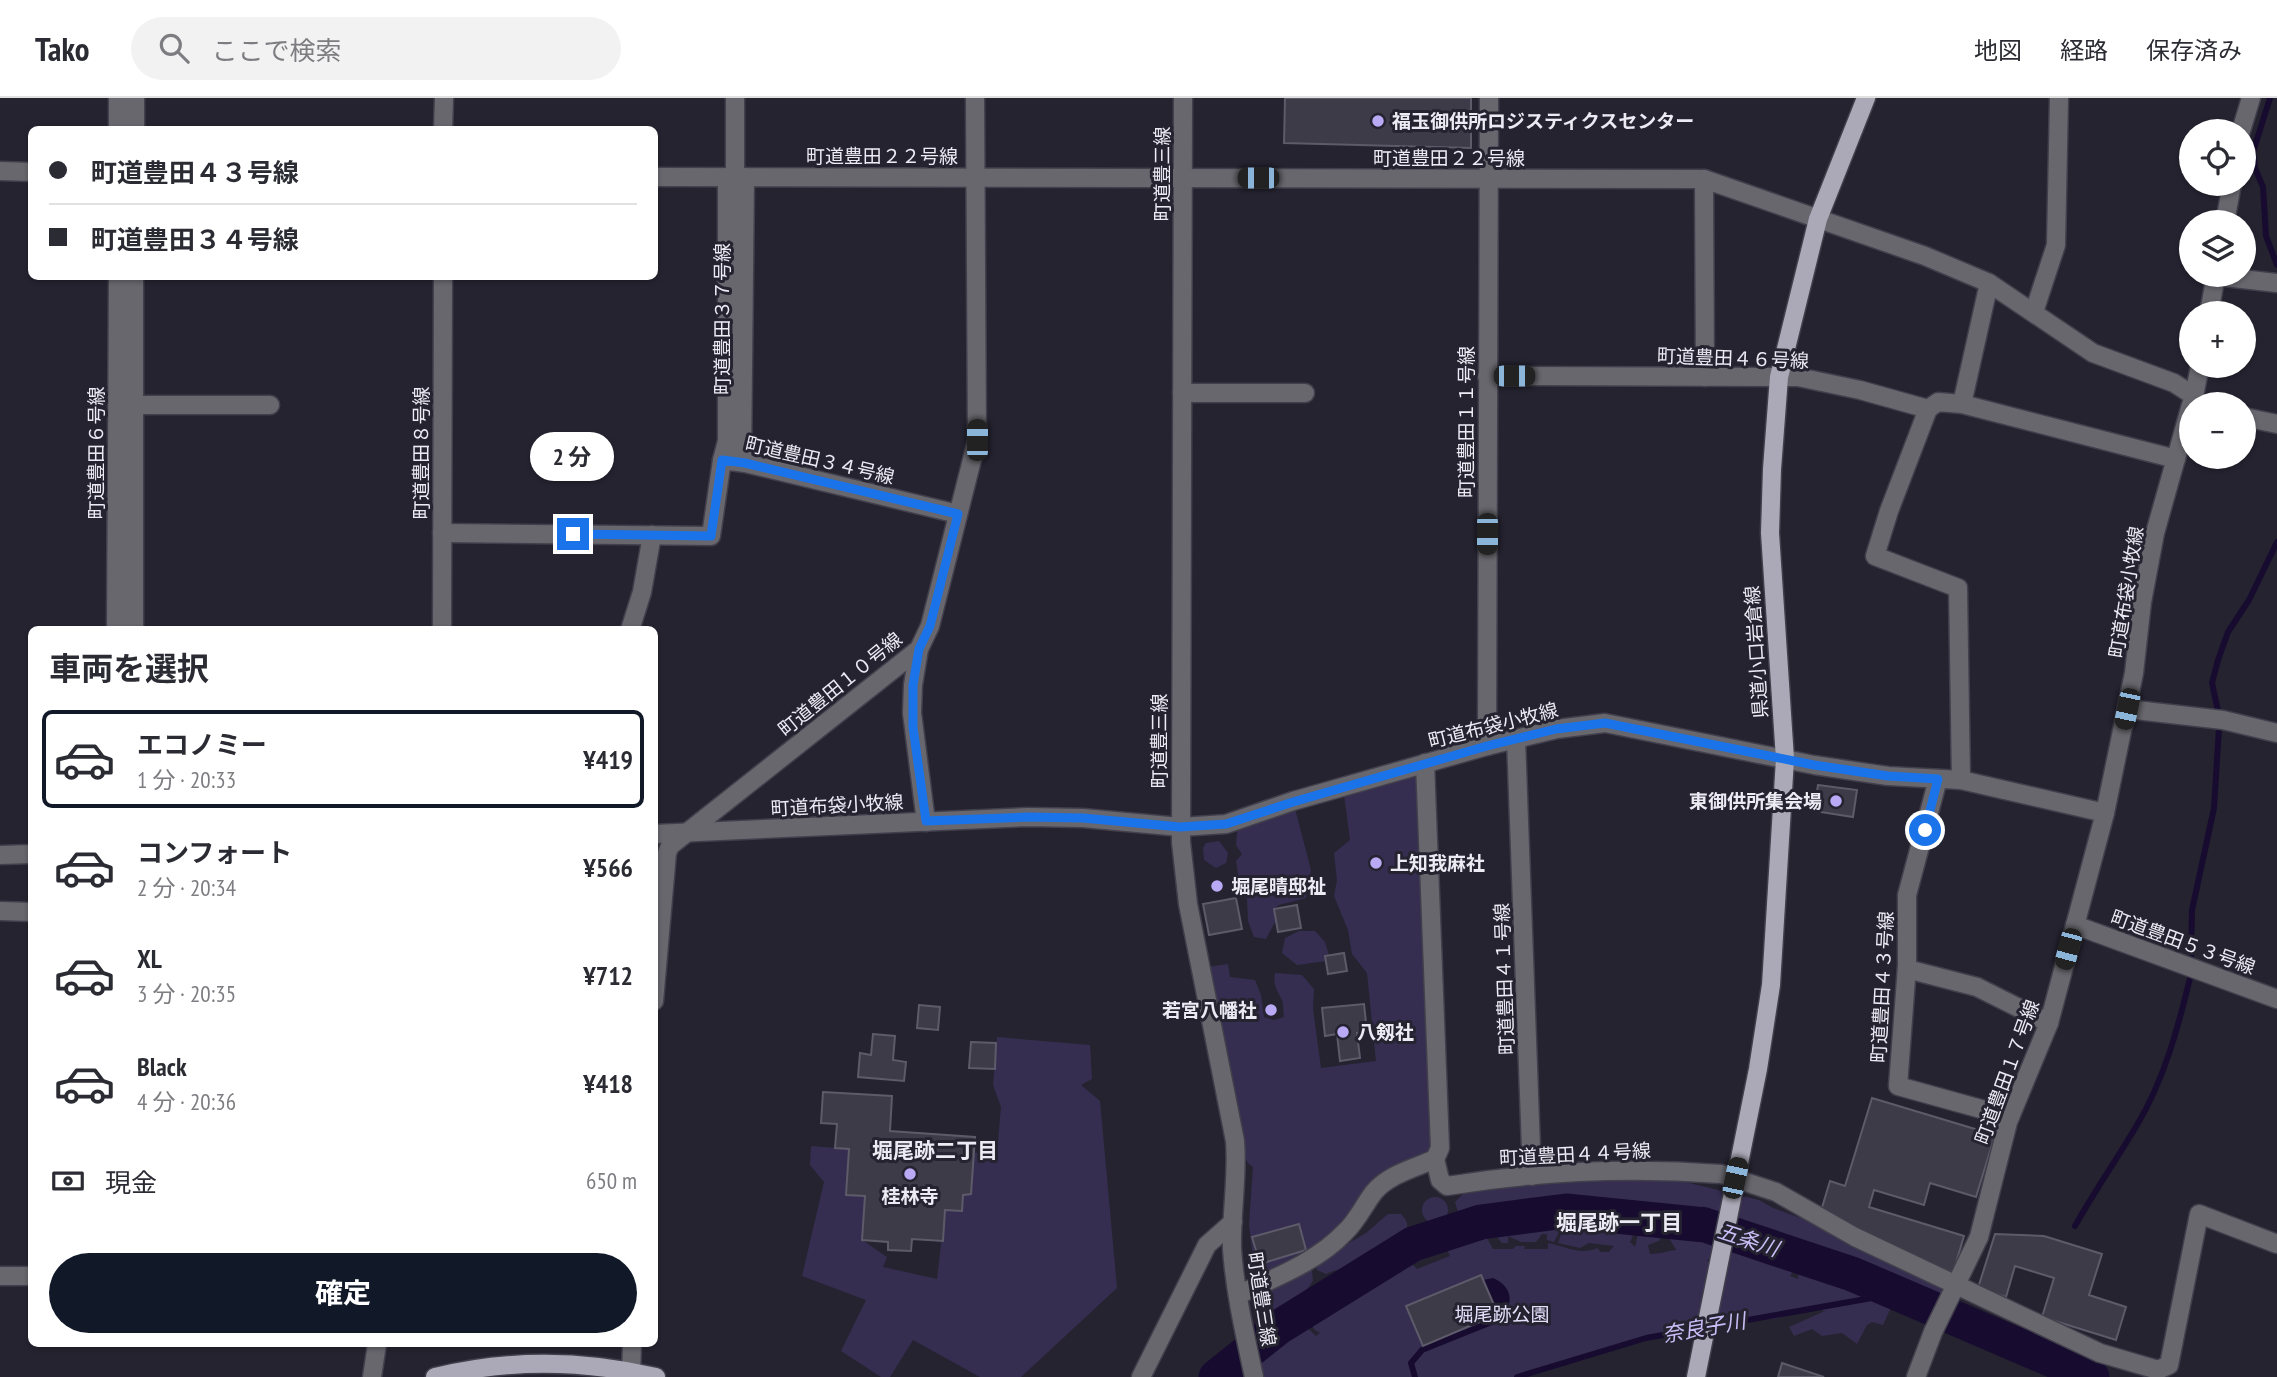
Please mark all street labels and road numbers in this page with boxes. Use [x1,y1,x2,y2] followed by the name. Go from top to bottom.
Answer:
[1150,126,1174,222] street label: 町道豊三線
[806,144,958,168] street label: 町道豊田２２号線
[1373,146,1525,170] street label: 町道豊田２２号線
[710,243,734,395] street label: 町道豊田３７号線
[1657,343,1809,373] street label: 町道豊田４６号線
[1454,346,1478,498] street label: 町道豊田１１号線
[84,386,108,520] street label: 町道豊田６号線
[409,386,433,520] street label: 町道豊田８号線
[743,431,897,489] street label: 町道豊田３４号線
[2104,524,2148,660] street label: 町道布袋小牧線
[1739,585,1773,719] street label: 県道小口岩倉線
[773,627,907,741] street label: 町道豊田１０号線
[1147,693,1171,789] street label: 町道豊三線
[1426,697,1560,753] street label: 町道布袋小牧線
[770,790,904,820] street label: 町道布袋小牧線
[1489,903,1519,1055] street label: 町道豊田４１号線
[2107,905,2259,979] street label: 町道豊田５３号線
[1866,910,1898,1064] street label: 町道豊田４３号線
[1970,996,2044,1148] street label: 町道豊田１７号線
[1498,1138,1652,1170] street label: 町道豊田４４号線
[1243,1250,1281,1348] street label: 町道豊三線

